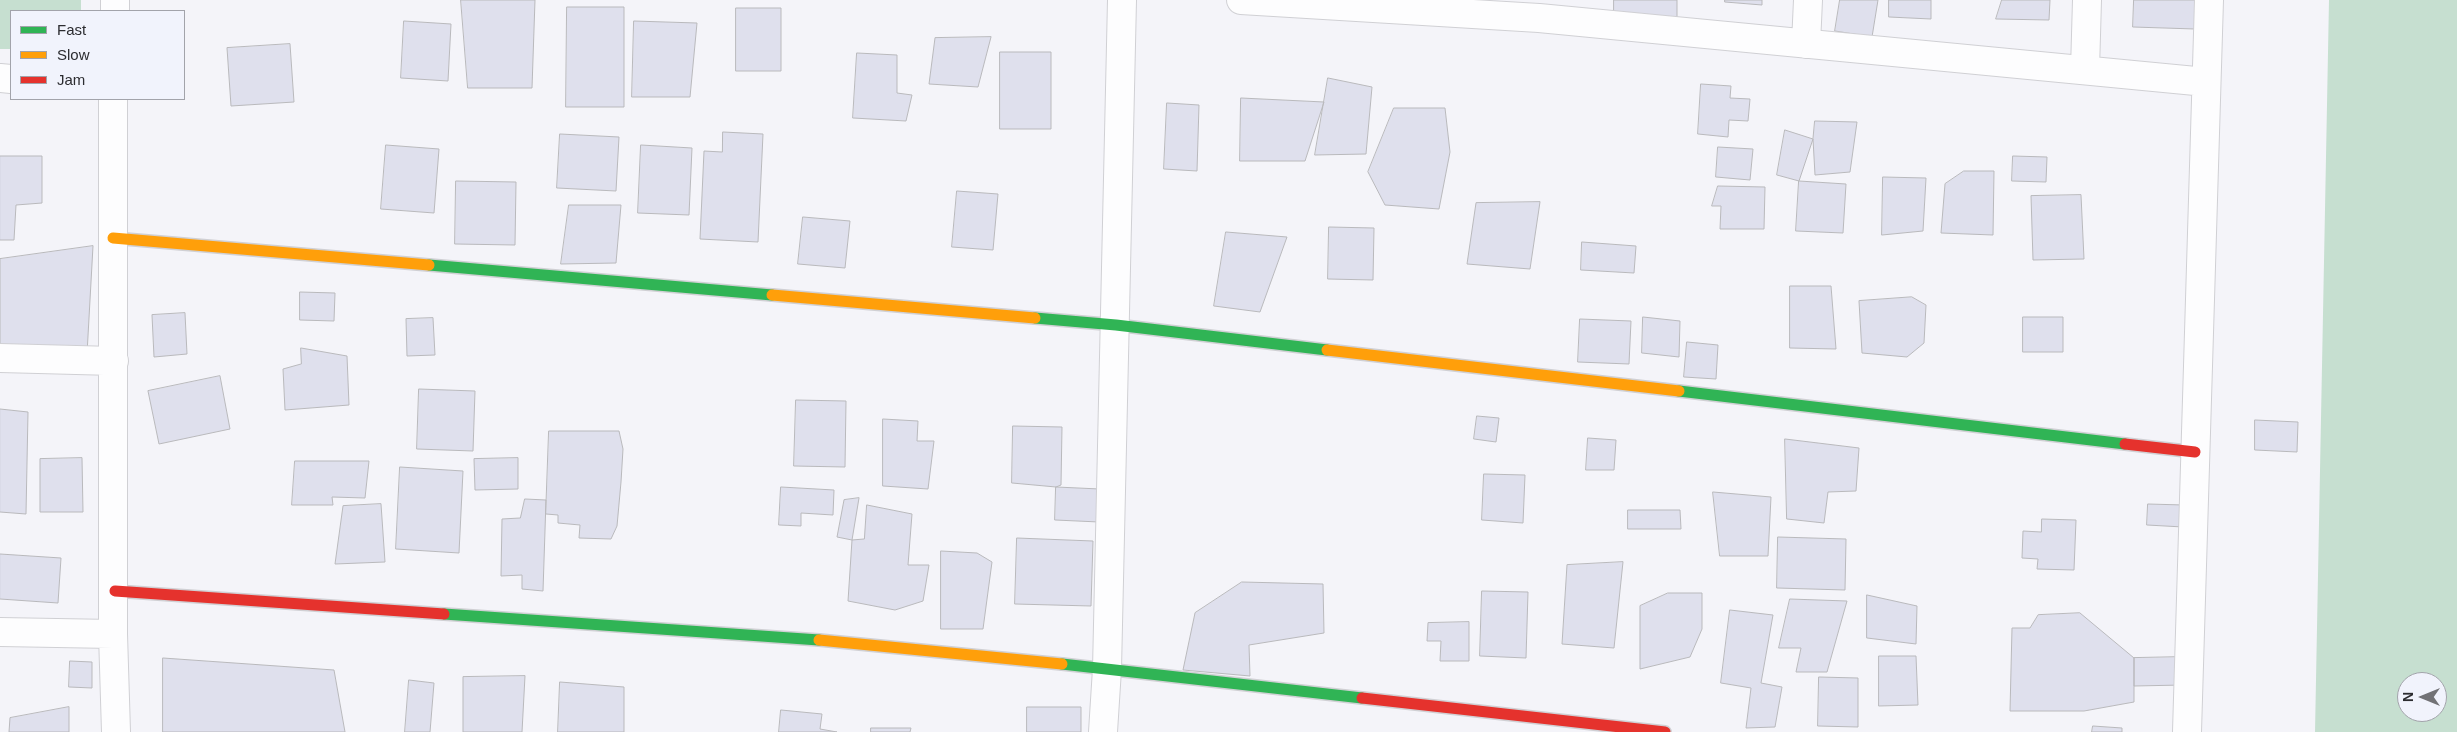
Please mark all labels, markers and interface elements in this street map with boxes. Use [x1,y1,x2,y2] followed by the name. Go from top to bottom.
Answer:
[10,10,185,100] legend
[57,21,86,38] text: Fast
[57,46,90,63] text: Slow
[57,71,85,88] text: Jam
[2397,672,2447,722] north arrow
[2400,692,2416,702] text: N

